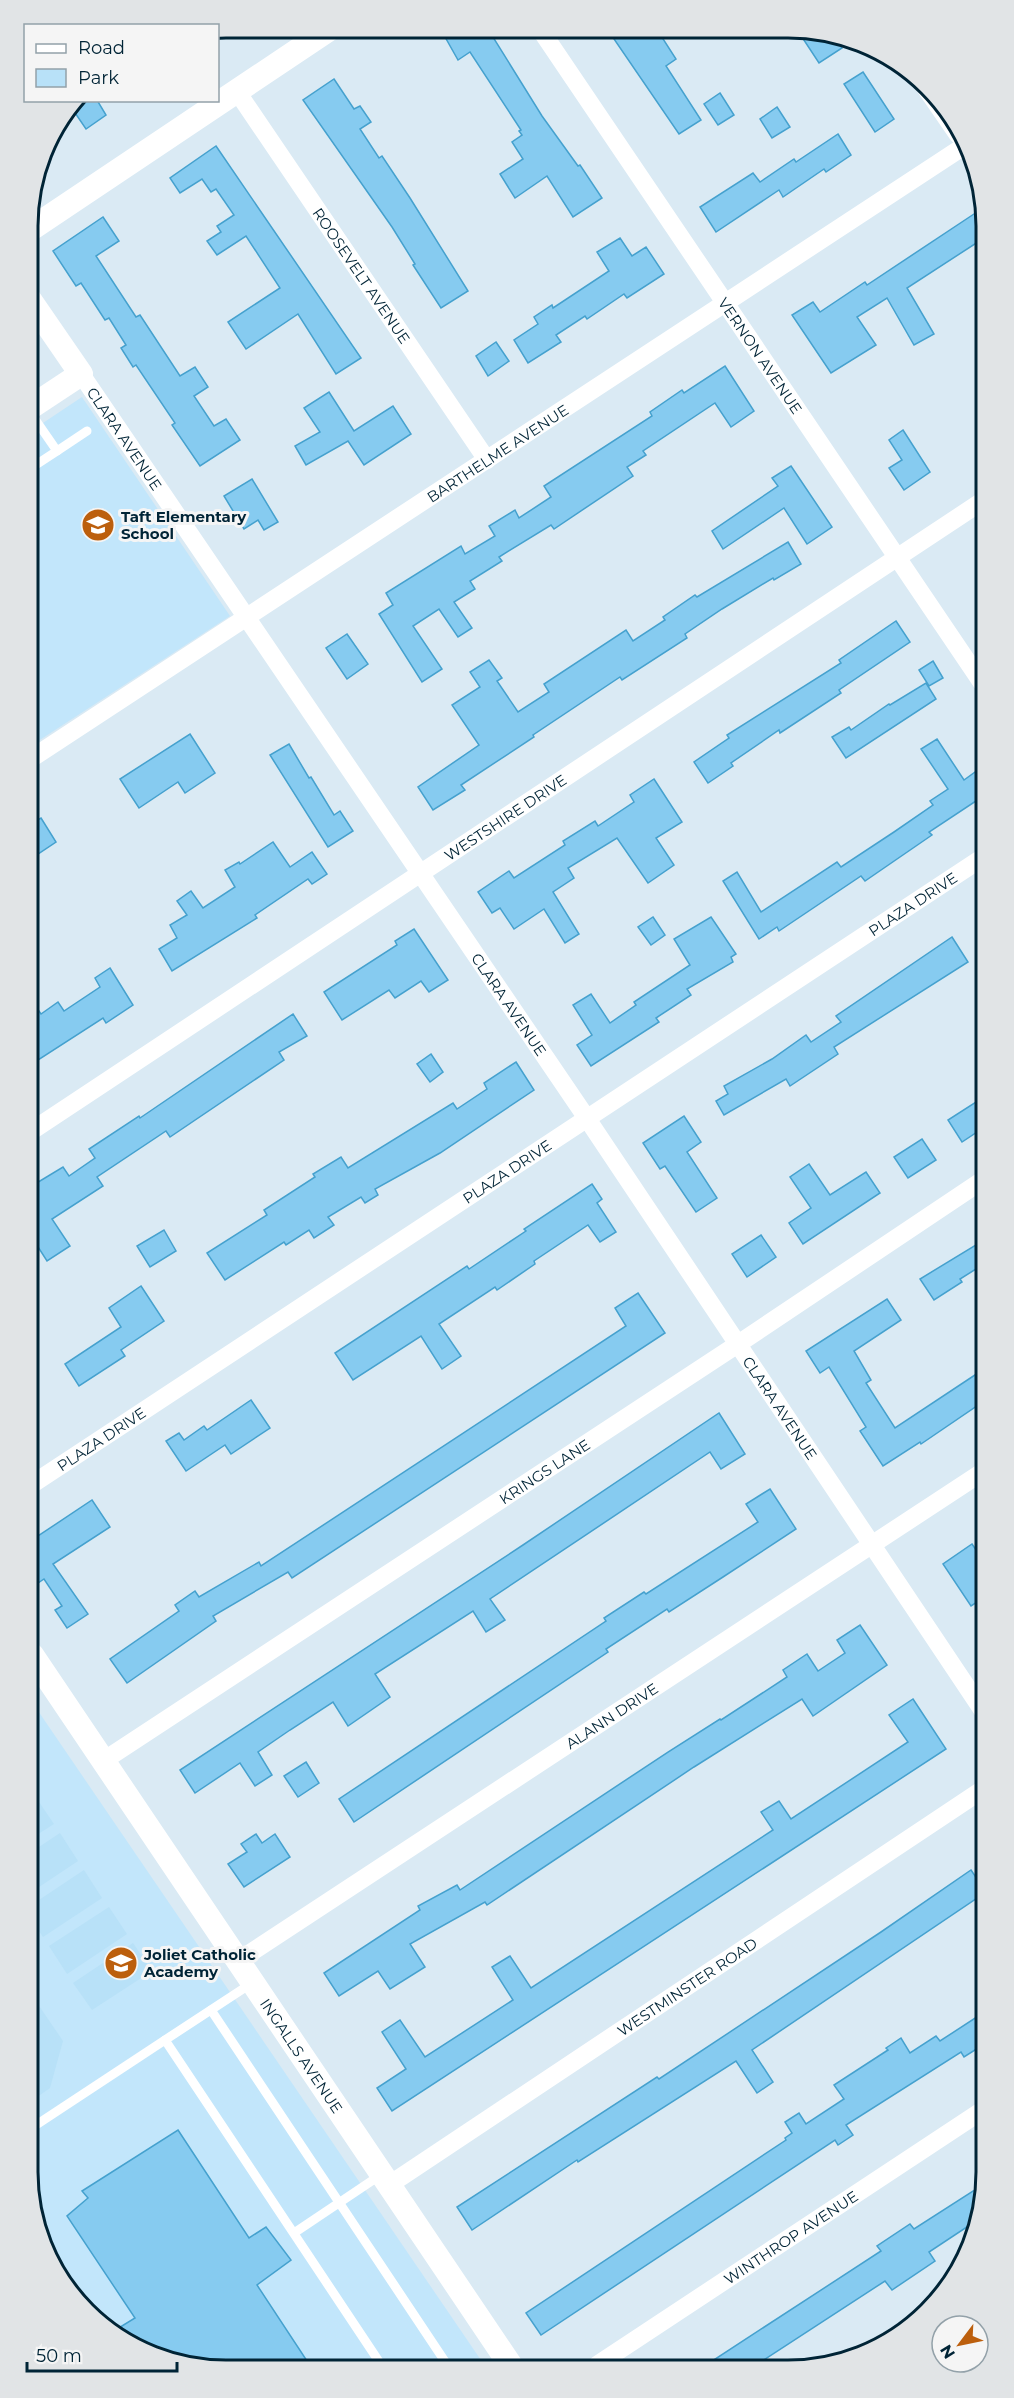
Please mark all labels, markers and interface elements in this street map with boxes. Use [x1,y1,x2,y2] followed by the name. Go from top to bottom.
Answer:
[24,24,219,102] legend
[78,37,125,59] text: Road
[78,67,119,89] text: Park
[309,204,415,347] street label: ROOSEVELT AVENUE
[714,293,807,417] street label: VERNON AVENUE
[83,383,167,494] street label: CLARA AVENUE
[423,400,572,506] street label: BARTHELME AVENUE
[80,507,116,543] school or university icon: Taft Elementary School
[121,507,247,543] place label: Taft Elementary School
[440,770,570,865] street label: WESTSHIRE DRIVE
[865,868,961,940] street label: PLAZA DRIVE
[468,949,551,1059] street label: CLARA AVENUE
[459,1135,555,1207] street label: PLAZA DRIVE
[739,1352,822,1463] street label: CLARA AVENUE
[53,1403,149,1475] street label: PLAZA DRIVE
[495,1434,593,1508] street label: KRINGS LANE
[562,1678,661,1753] street label: ALANN DRIVE
[613,1933,761,2040] street label: WESTMINSTER ROAD
[103,1945,139,1981] school or university icon: Joliet Catholic Academy
[143,1945,256,1981] place label: Joliet Catholic Academy
[256,1994,347,2117] street label: INGALLS AVENUE
[720,2186,861,2288] street label: WINTHROP AVENUE
[930,2314,990,2374] north arrow
[27,2335,177,2373] scale bar
[936,2341,959,2362] text: N
[36,2345,82,2367] text: 50 m

